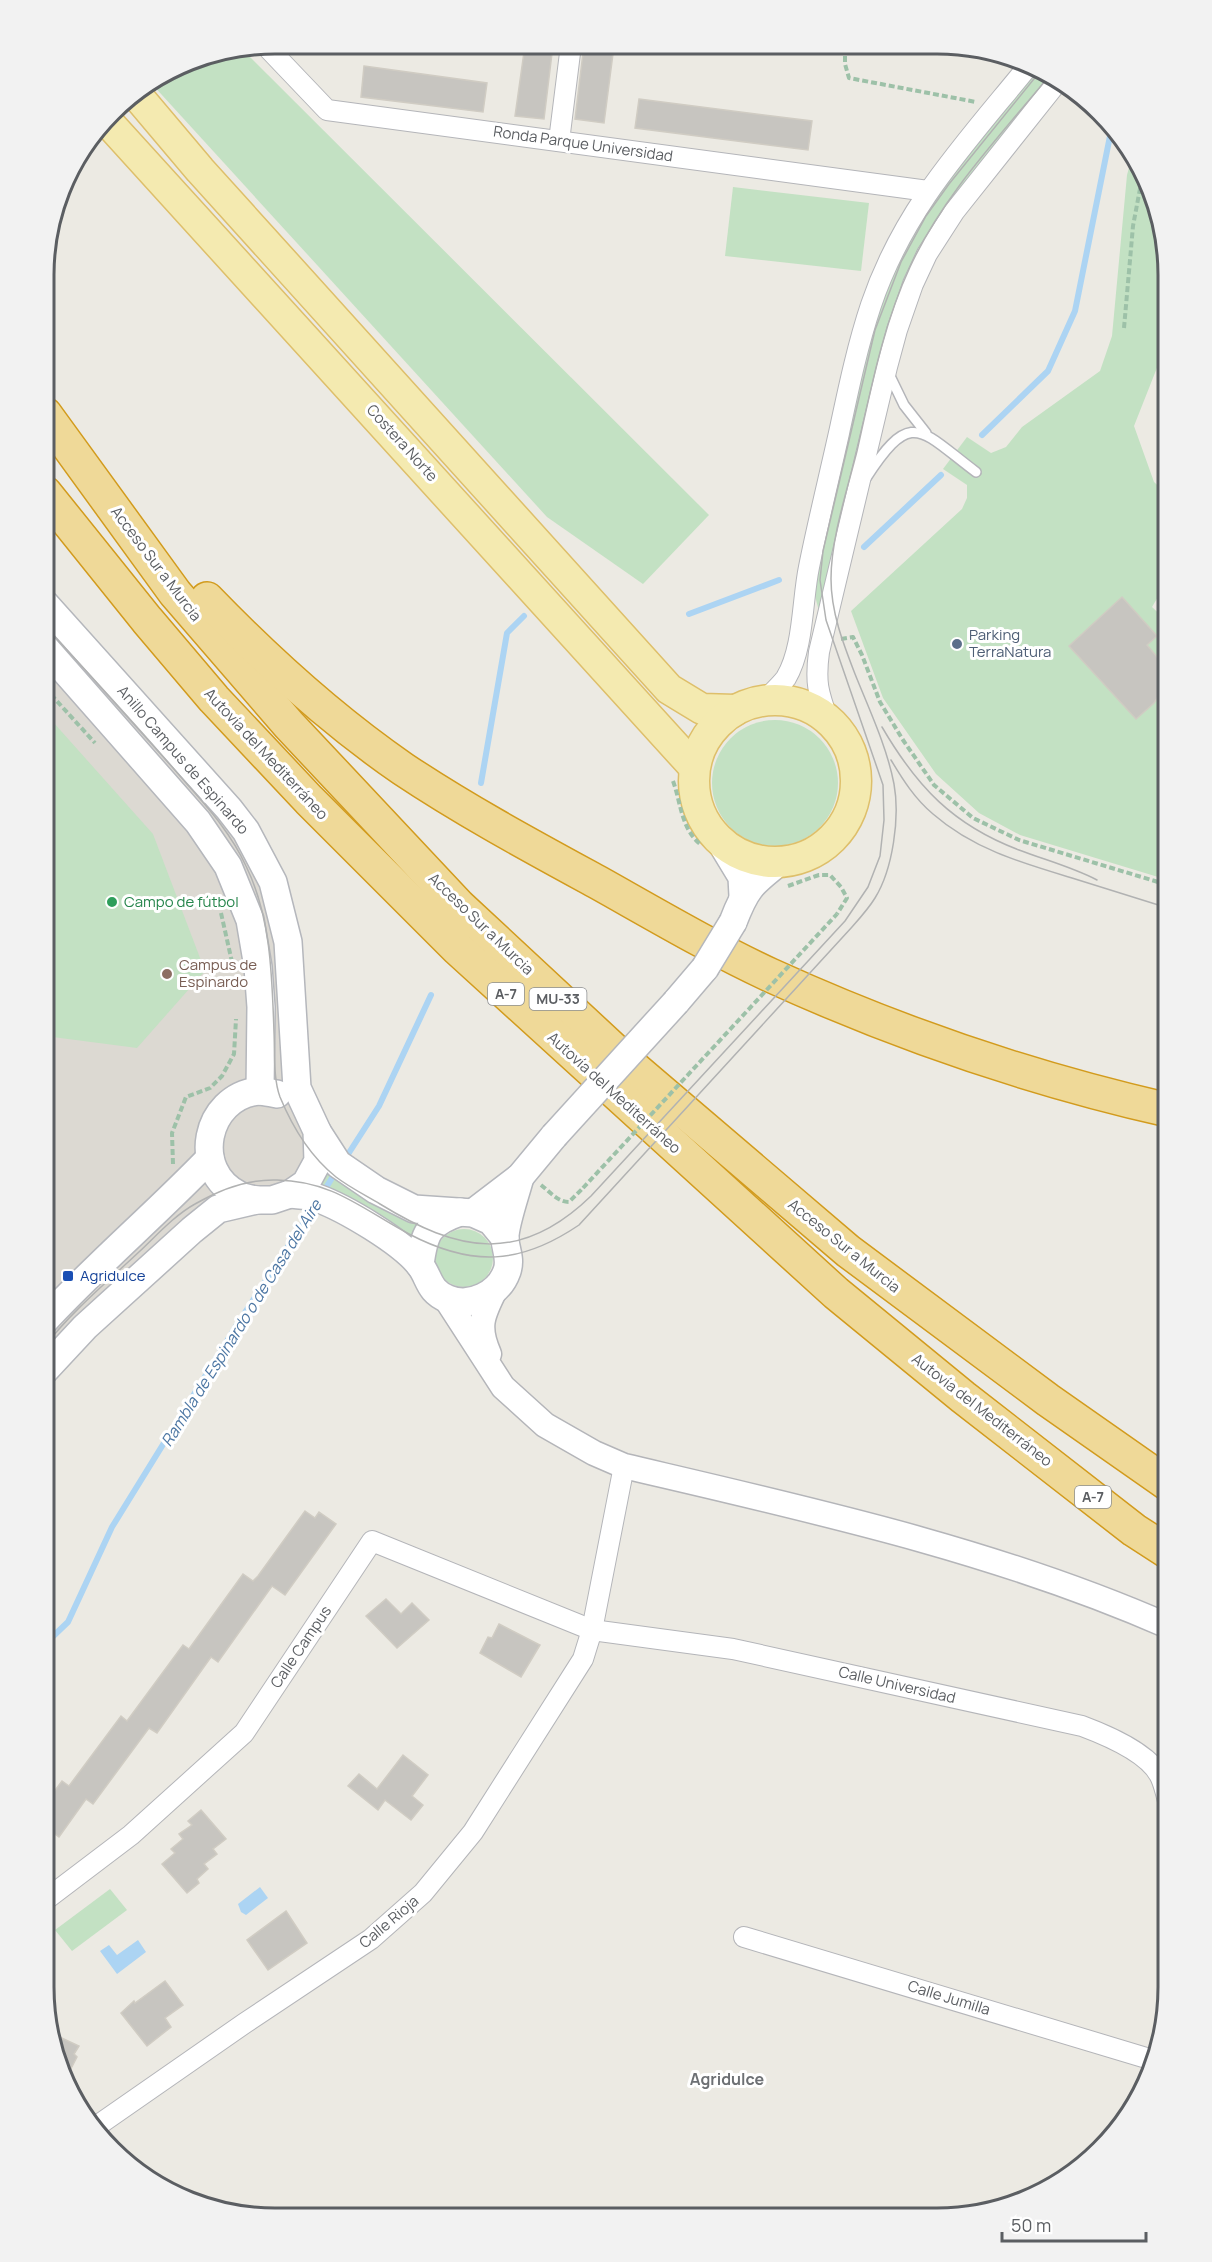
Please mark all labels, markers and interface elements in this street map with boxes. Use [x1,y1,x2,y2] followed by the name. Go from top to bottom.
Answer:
[492,121,674,167] street label: Ronda Parque Universidad
[362,399,443,486] street label: Costera Norte
[106,502,207,625] street label: Acceso Sur a Murcia
[969,624,1051,662] place label: Parking TerraNatura
[950,637,964,651] marker: Parking TerraNatura
[113,681,254,839] street label: Anillo Campus de Espinardo
[200,683,333,824] street label: Autovía del Mediterráneo
[424,868,539,979] street label: Acceso Sur a Murcia
[124,891,239,912] place label: Campo de fútbol
[105,895,119,909] marker: Campo de fútbol
[179,954,257,992] place label: Campus de Espinardo
[160,967,174,981] marker: Campus de Espinardo
[488,983,524,1005] road number: A-7
[530,988,586,1010] road number: MU-33
[543,1027,686,1158] street label: Autovía del Mediterráneo
[156,1194,327,1450] water label: Rambla de Espinardo o de Casa del Aire
[784,1194,905,1297] street label: Acceso Sur a Murcia
[80,1265,146,1286] place label: Agridulce
[61,1269,75,1283] marker: Agridulce
[908,1348,1057,1471] street label: Autovía del Mediterráneo
[1075,1486,1111,1508] road number: A-7
[265,1601,336,1692] street label: Calle Campus
[837,1661,958,1708] street label: Calle Universidad
[354,1891,423,1953] street label: Calle Rioja
[905,1975,993,2020] street label: Calle Jumilla
[690,2068,765,2090] district label: Agridulce
[1002,2205,1146,2243] scale bar
[1011,2213,1051,2237] text: 50 m

